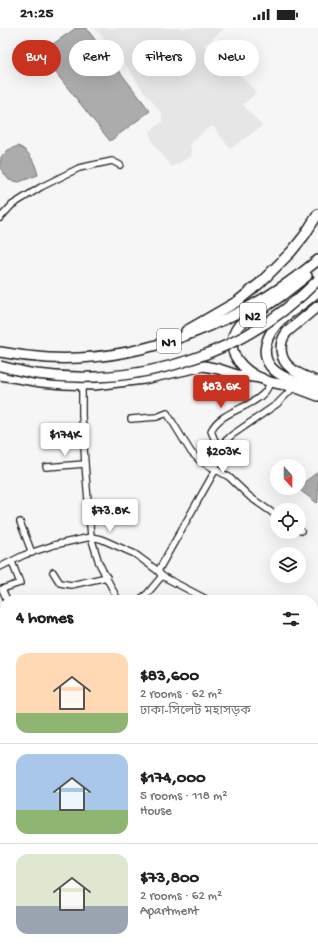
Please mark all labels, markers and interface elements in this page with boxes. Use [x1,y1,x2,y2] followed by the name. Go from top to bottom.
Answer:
[20,5,53,23] text: 21:25
[12,40,61,76] chip: Buy
[69,40,124,76] chip: Rent
[132,40,196,76] chip: Filters
[204,40,259,76] chip: New
[240,303,266,327] road number: N2
[157,329,181,353] road number: N1
[188,375,254,409] pin: $83.6K
[202,380,240,395] text: $83.6K
[37,423,93,457] pin: $174K
[49,428,81,443] text: $174K
[195,440,251,474] pin: $203K
[206,445,240,460] text: $203K
[270,459,306,495] north arrow
[270,459,306,583] map controls
[77,499,143,533] pin: $73.8K
[270,503,306,539] button: locate
[91,504,129,519] text: $73.8K
[270,547,306,583] button: layers
[280,608,302,630] icon: filters
[16,609,73,629] text: 4 homes
[140,667,199,687] text: $83,600
[48,669,96,717] icon: home
[140,687,222,702] text: 2 rooms · 62 m²
[140,704,251,719] text: ঢাকা-সিলেট মহাসড়ক
[140,769,206,789] text: $174,000
[48,770,96,818] icon: home
[140,789,227,804] text: 5 rooms · 118 m²
[140,804,172,819] text: House
[140,869,199,889] text: $73,800
[48,870,96,918] icon: home
[140,889,222,904] text: 2 rooms · 62 m²
[140,904,199,919] text: Apartment

